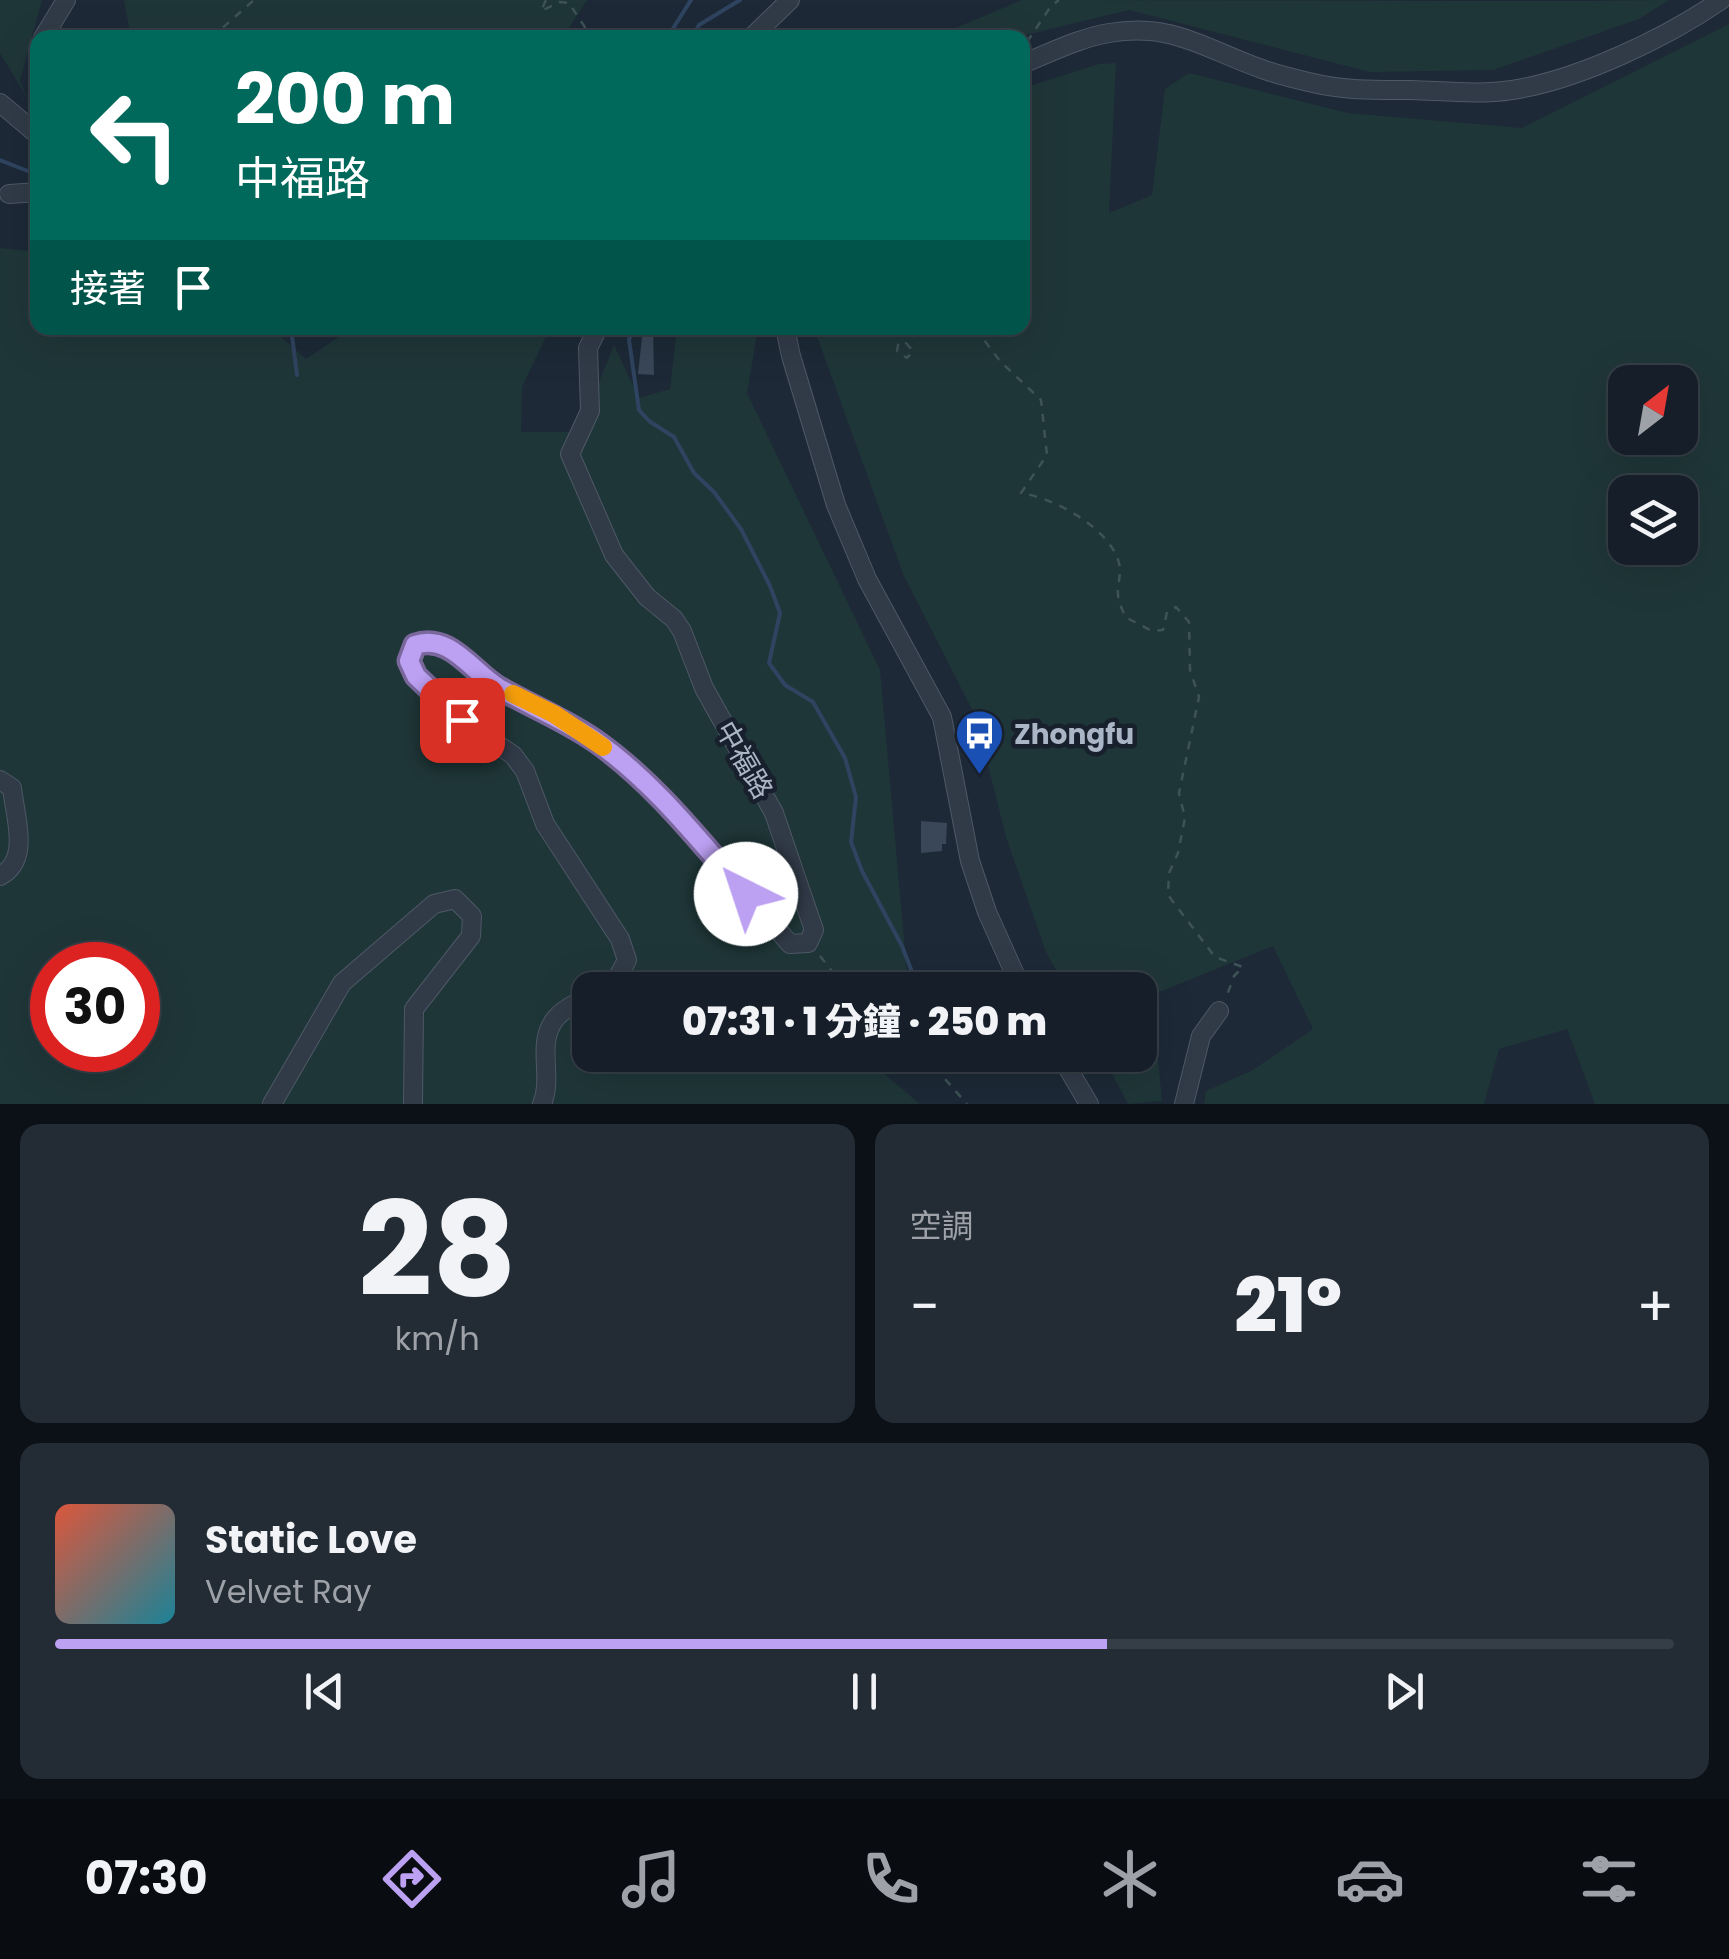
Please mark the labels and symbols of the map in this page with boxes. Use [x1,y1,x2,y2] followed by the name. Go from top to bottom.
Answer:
[1608,365,1698,455] north arrow
[420,678,505,763] pin
[953,708,1005,776] bus stop icon: Zhongfu
[706,714,782,806] street label: 中福路
[1014,715,1134,754] place label: Zhongfu
[694,842,798,946] position arrow
[30,942,160,1072] speed limit sign: 30

